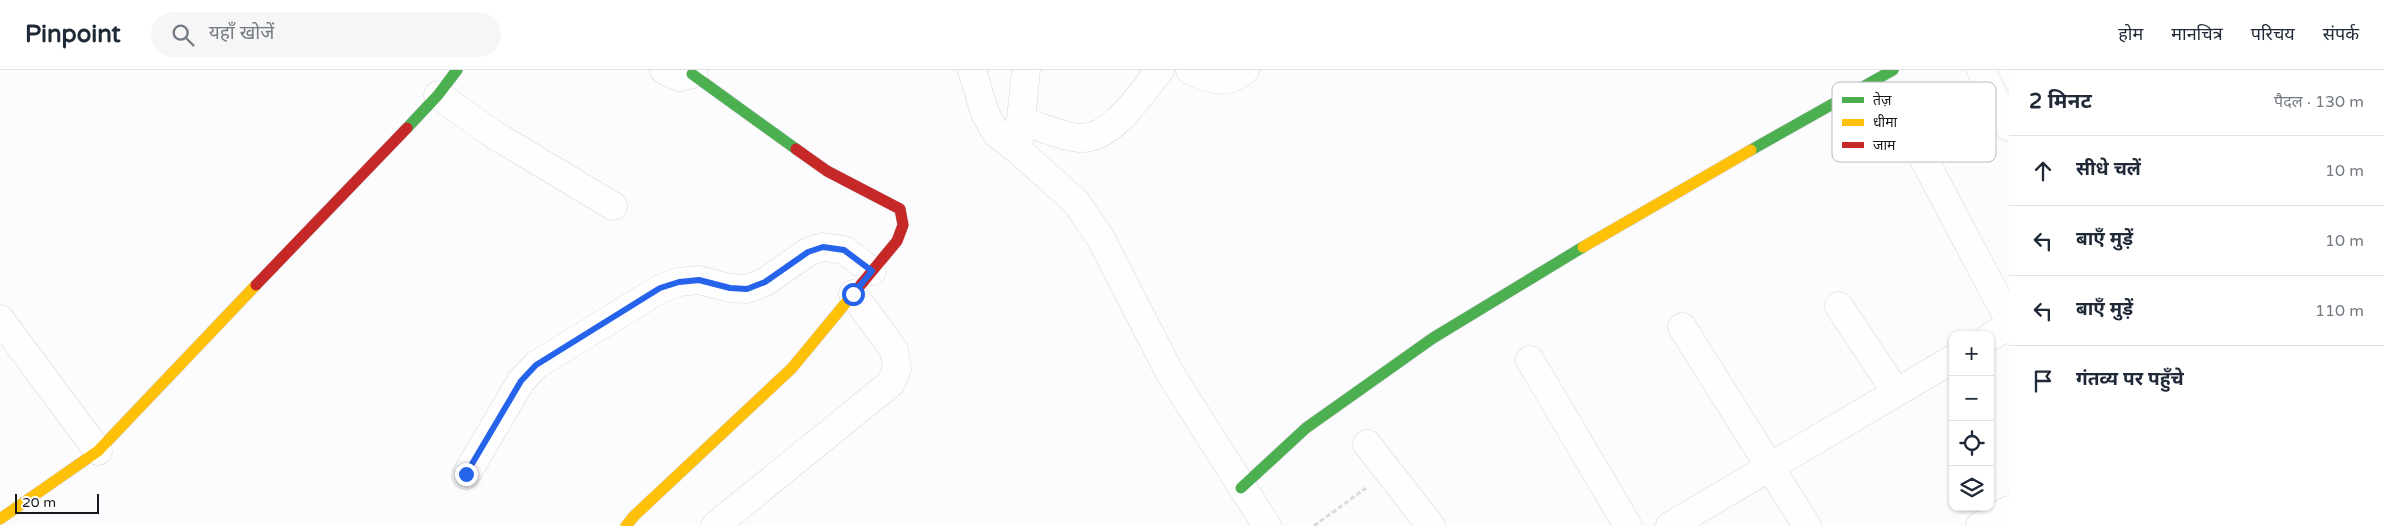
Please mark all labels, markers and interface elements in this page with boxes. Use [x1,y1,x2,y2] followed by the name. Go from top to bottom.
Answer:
[151,12,501,57] search box
[25,20,121,49] text: Pinpoint
[169,21,197,49] icon: search
[209,22,274,44] text: यहाँ खोजें
[2118,23,2143,45] text: होम
[2171,23,2223,45] text: मानचित्र
[2251,23,2295,45] text: परिचय
[2323,23,2359,45] text: संपर्क
[1832,82,1996,162] legend
[2029,89,2092,114] text: 2 मिनट
[1873,91,1892,109] text: तेज़
[2274,92,2364,112] text: पैदल · 130 m
[1873,114,1898,131] text: धीमा
[1873,137,1896,154] text: जाम
[2029,157,2057,185] icon: ahead
[2076,158,2141,180] text: सीधे चलें
[2325,161,2364,181] text: 10 m
[2029,227,2057,255] icon: left
[2076,228,2133,250] text: बाएँ मुड़ें
[2325,231,2364,251] text: 10 m
[842,283,865,306] route start
[2029,297,2057,325] icon: left
[2076,298,2133,320] text: बाएँ मुड़ें
[2315,301,2364,321] text: 110 m
[1949,331,1994,511] map controls
[1949,331,1994,376] button: +
[2029,367,2057,395] icon: arrive
[2076,368,2184,390] text: गंतव्य पर पहुँचे
[1949,376,1994,421] button: −
[1949,421,1994,466] button: locate
[455,463,478,486] route end
[1949,466,1994,511] button: layers
[15,491,99,514] scale bar
[22,494,56,511] text: 20 m

